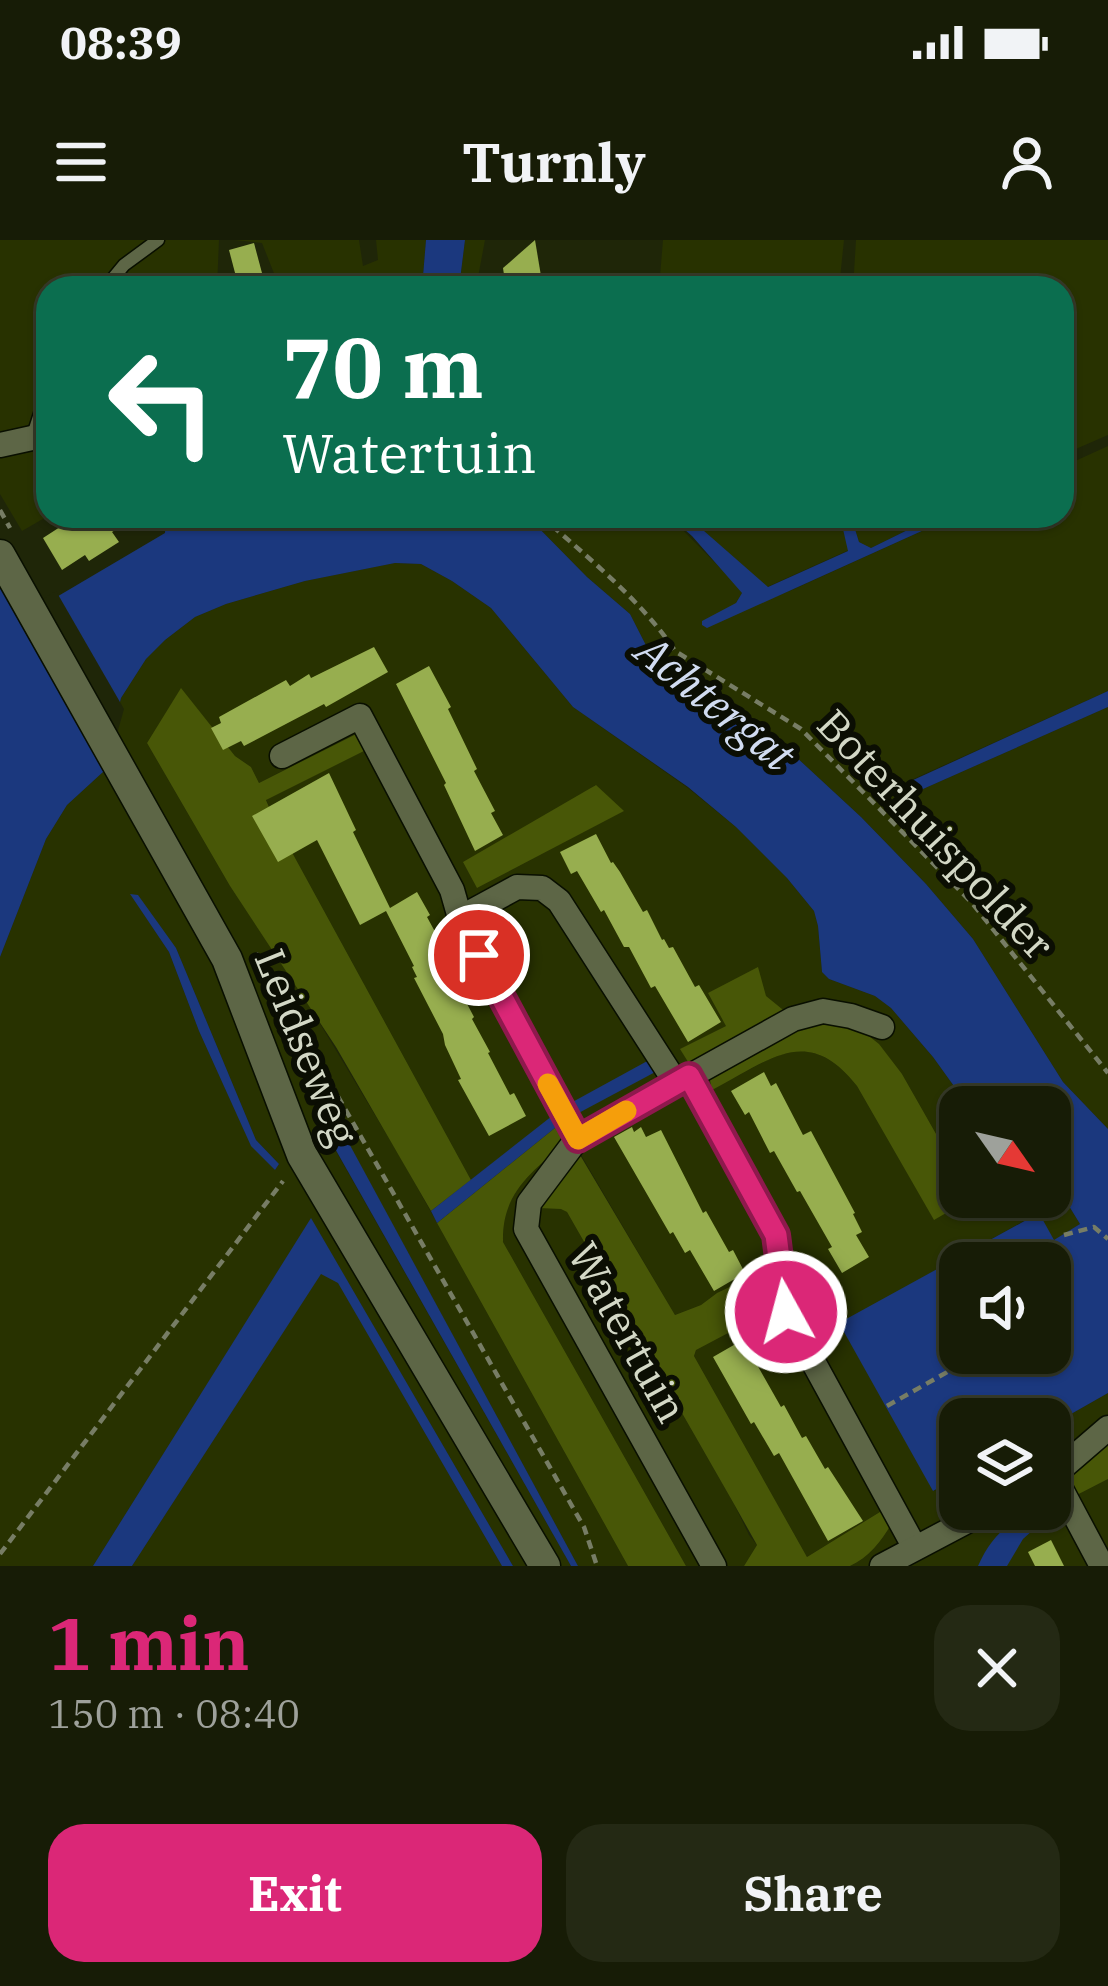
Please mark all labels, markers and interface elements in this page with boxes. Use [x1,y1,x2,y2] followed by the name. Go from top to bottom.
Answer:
[60,13,182,71] text: 08:39
[462,127,646,197] text: Turnly
[48,129,114,195] icon: menu
[994,129,1060,195] icon: person
[282,312,484,421] text: 70 m
[84,324,240,480] icon: left
[282,418,536,488] text: Watertuin
[623,619,809,785] water label: Achtergat
[806,697,1066,971] street label: Boterhuispolder
[428,904,530,1006] pin
[446,922,512,988] icon: arrive
[243,941,371,1153] street label: Leidseweg
[939,1086,1071,1218] north arrow
[939,1086,1071,1530] map controls
[556,1232,700,1432] street label: Watertuin
[939,1242,1071,1374] button: sound
[723,1249,849,1375] position arrow
[939,1398,1071,1530] button: layers
[48,1596,250,1690] text: 1 min
[934,1605,1060,1731] button: close
[48,1688,300,1739] text: 150 m · 08:40
[48,1824,542,1962] button: Exit
[566,1824,1060,1962] button: Share

